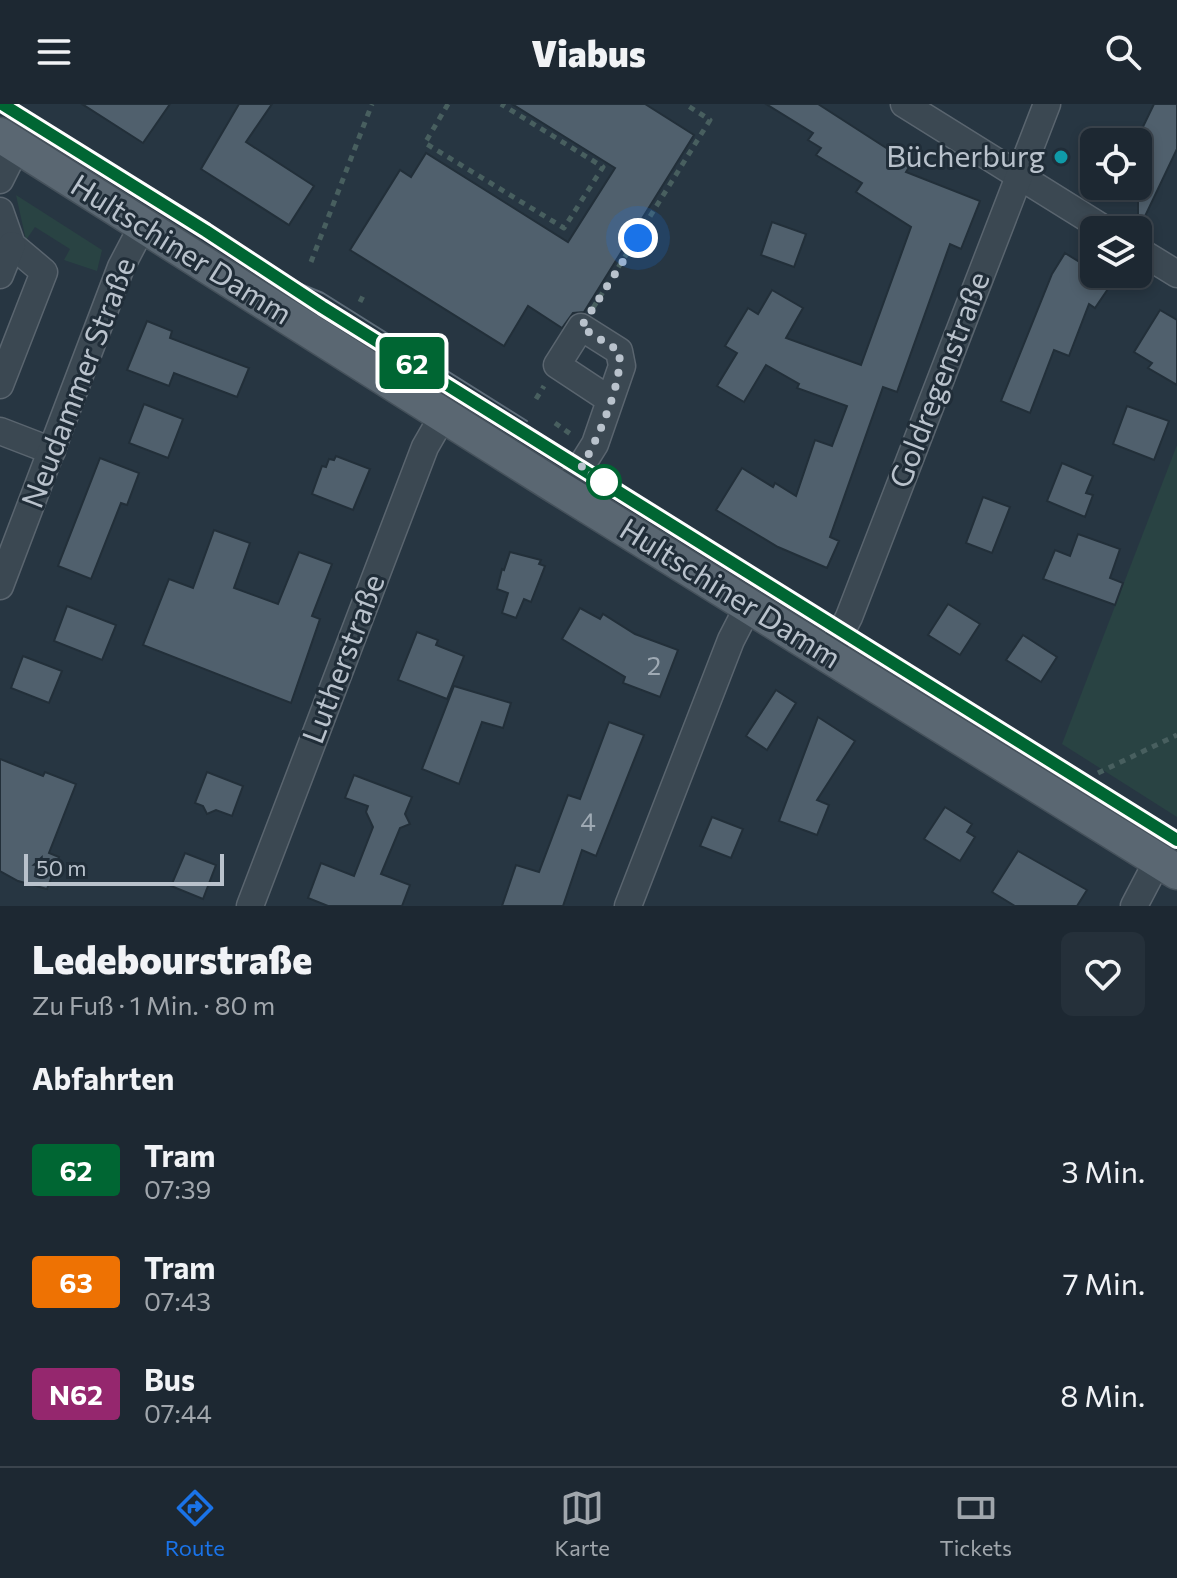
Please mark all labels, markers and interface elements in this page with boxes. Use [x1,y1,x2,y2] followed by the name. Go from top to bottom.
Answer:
[32,30,76,74] icon: menu
[531,30,646,74] text: Viabus
[1101,30,1145,74] icon: search
[1080,128,1152,288] map controls
[1080,128,1152,200] button: locate
[886,136,1045,173] place label: Bücherburg
[1052,148,1070,166] marker: Bücherburg
[65,165,300,331] street label: Hultschiner Damm
[1080,216,1152,288] button: layers
[618,218,658,258] your location
[12,252,141,512] street label: Neudammer Straße
[879,266,996,492] street label: Goldregenstraße
[376,337,448,389] line badge: 62
[395,346,429,380] text: 62
[587,465,621,499] unlabelled marker
[614,509,849,675] street label: Hultschiner Damm
[293,568,391,748] street label: Lutherstraße
[647,649,661,680] house number: 2
[580,805,596,836] house number: 4
[24,850,224,886] scale bar
[36,854,86,881] text: 50 m
[1061,932,1145,1016] button: heart
[32,935,312,982] text: Ledebourstraße
[32,989,275,1020] text: Zu Fuß · 1 Min. · 80 m
[32,1059,174,1096] text: Abfahrten
[144,1136,216,1173] text: Tram
[1061,1152,1145,1189] text: 3 Min.
[59,1153,93,1187] text: 62
[144,1173,211,1204] text: 07:39
[144,1248,216,1285] text: Tram
[1063,1264,1145,1301] text: 7 Min.
[59,1265,93,1299] text: 63
[144,1285,211,1316] text: 07:43
[144,1360,195,1397] text: Bus
[1060,1376,1145,1413] text: 8 Min.
[49,1377,103,1411] text: N62
[144,1397,212,1428] text: 07:44
[165,1486,225,1561] tab: Route
[554,1486,610,1561] tab: Karte
[940,1486,1012,1561] tab: Tickets

